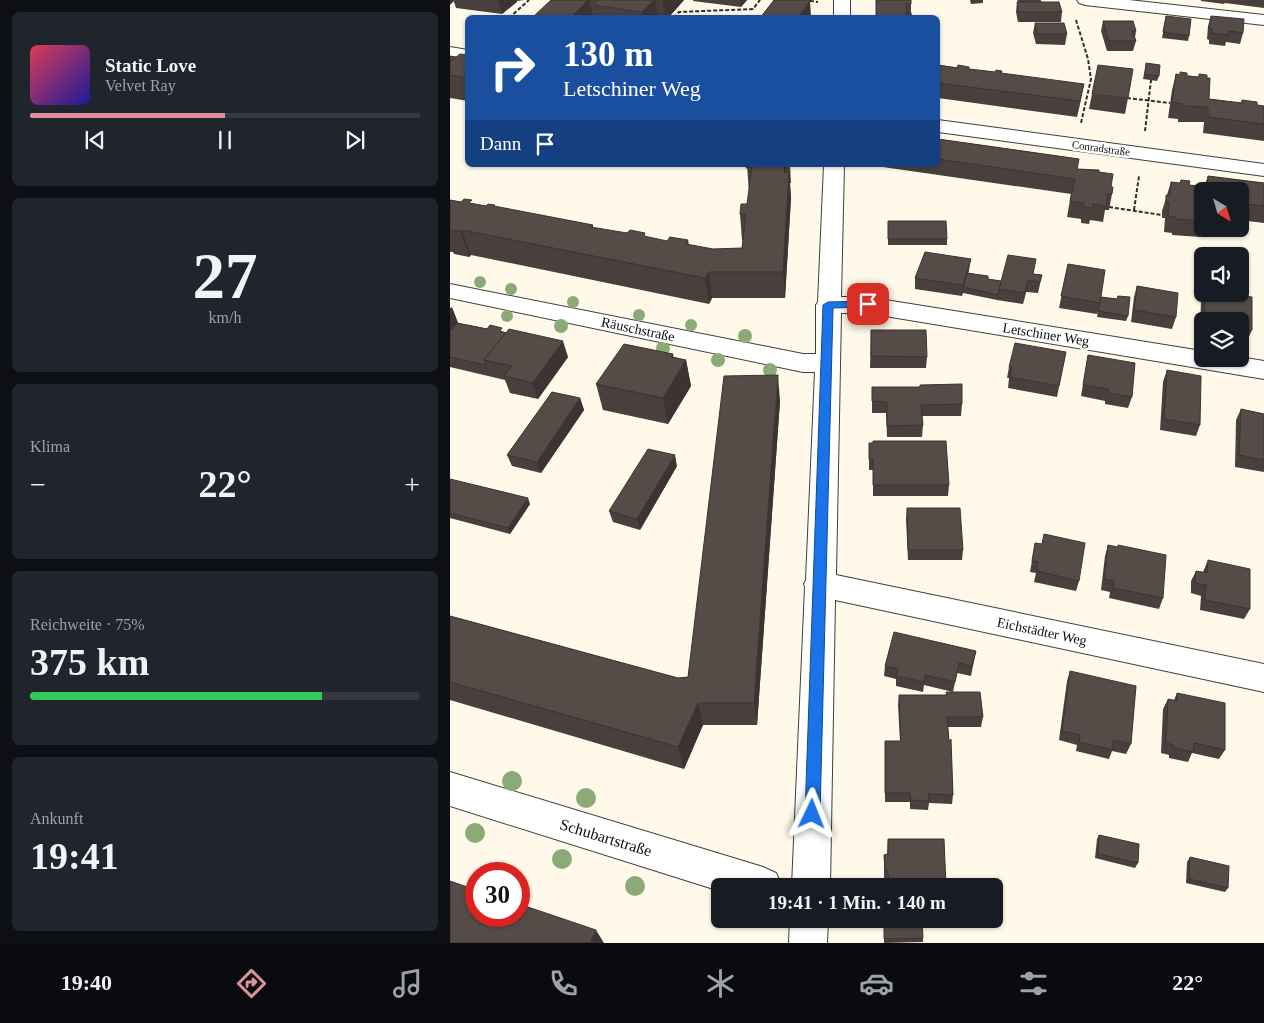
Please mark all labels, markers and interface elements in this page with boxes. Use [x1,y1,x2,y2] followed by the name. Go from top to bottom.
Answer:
[480,35,545,100] icon: right
[563,35,653,74] text: 130 m
[105,55,196,76] text: Static Love
[563,76,701,101] text: Letschiner Weg
[105,77,176,94] text: Velvet Ray
[81,126,109,154] icon: previous
[211,126,239,154] icon: pause
[341,126,369,154] icon: next
[531,130,559,158] icon: arrive
[480,133,521,154] text: Dann
[1071,138,1131,158] street label: Conradstraße
[1194,182,1249,238] north arrow
[1194,182,1249,367] map controls
[193,240,258,312] text: 27
[1194,247,1249,302] button: sound
[847,283,889,325] pin
[854,290,882,318] icon: arrive
[209,309,241,326] text: km/h
[1194,312,1249,367] button: layers
[600,314,676,345] street label: Räuschstraße
[1001,320,1090,349] street label: Letschiner Weg
[30,438,70,455] text: Klima
[198,463,252,505] text: 22°
[30,469,46,500] text: −
[404,469,420,500] text: +
[996,615,1088,648] street label: Eichstädter Weg
[30,616,145,633] text: Reichweite · 75%
[30,641,149,683] text: 375 km
[785,787,837,839] position arrow
[30,810,83,827] text: Ankunft
[558,815,654,860] street label: Schubartstraße
[30,835,119,877] text: 19:41
[465,862,530,927] speed limit sign: 30
[768,892,946,913] text: 19:41 · 1 Min. · 140 m
[234,966,269,1001] icon: directions
[390,966,425,1001] icon: music
[546,966,581,1001] icon: phone
[703,966,738,1001] icon: climate
[859,966,894,1001] icon: car
[1016,966,1051,1001] icon: filters
[61,970,112,995] text: 19:40
[1172,970,1203,995] text: 22°

